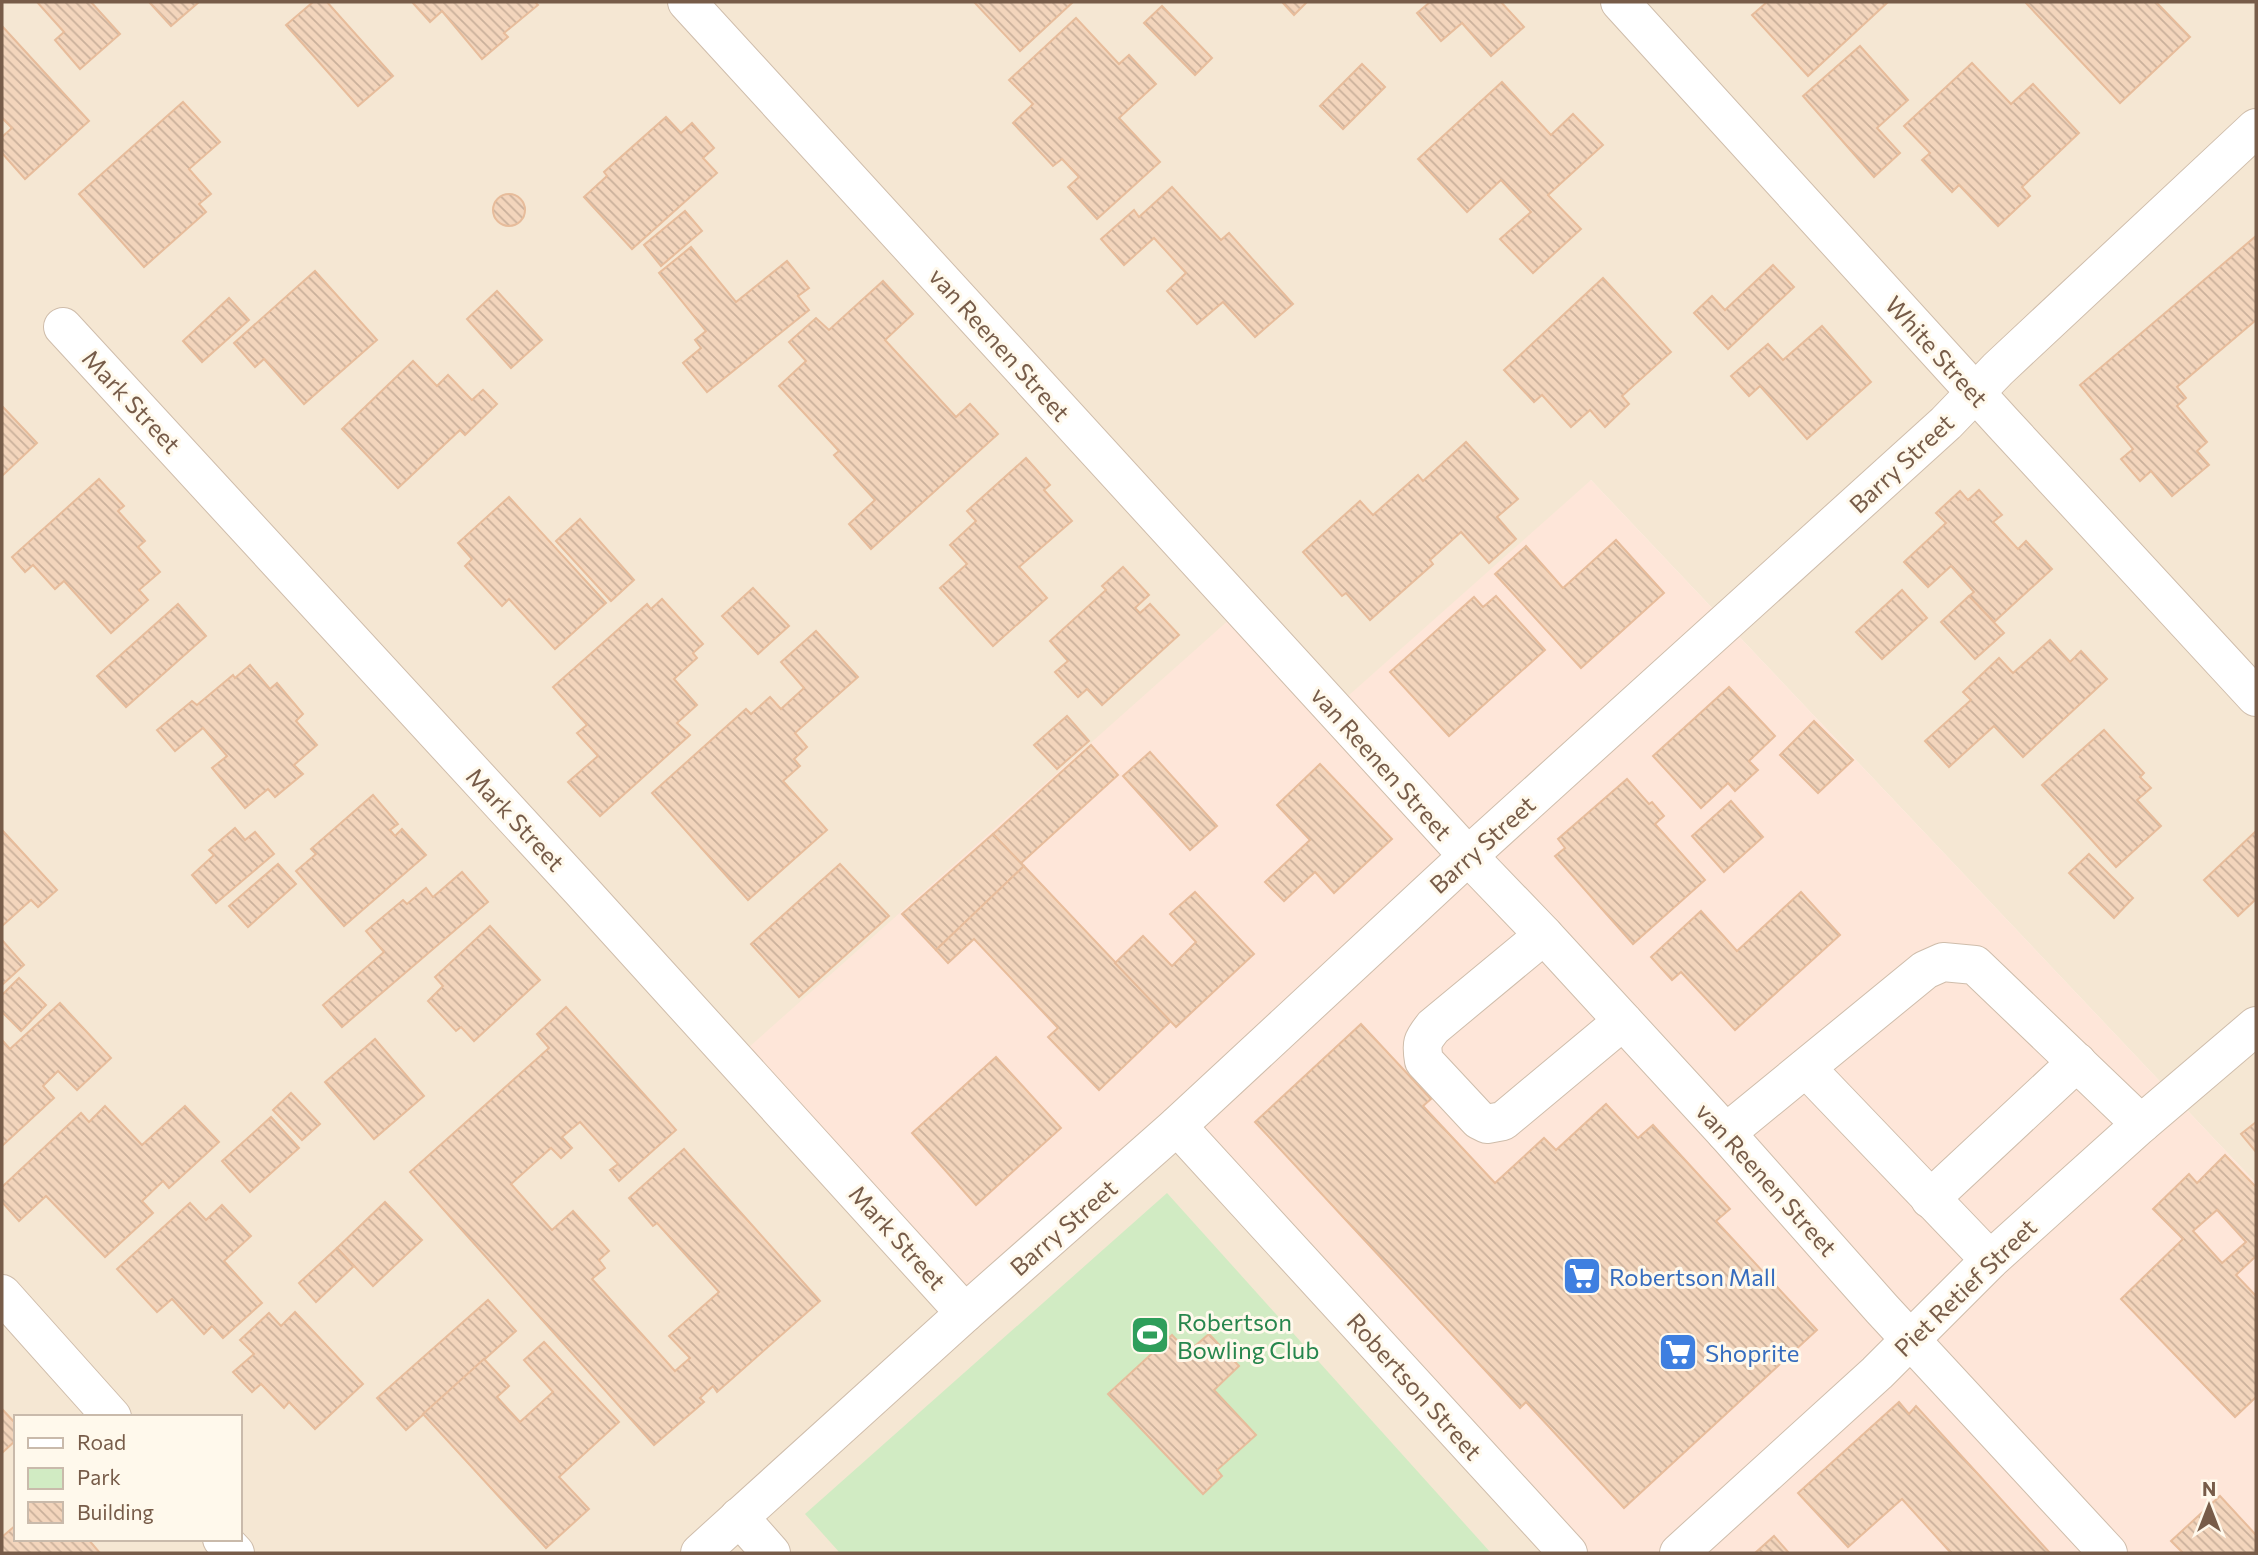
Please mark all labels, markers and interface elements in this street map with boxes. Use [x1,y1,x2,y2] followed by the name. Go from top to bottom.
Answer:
[924,261,1077,427] street label: van Reenen Street
[1880,290,1994,413] street label: White Street
[77,343,187,459] street label: Mark Street
[1843,407,1959,519] street label: Barry Street
[1306,680,1459,846] street label: van Reenen Street
[461,761,571,877] street label: Mark Street
[1423,789,1541,899] street label: Barry Street
[1691,1096,1844,1262] street label: van Reenen Street
[1004,1173,1122,1281] street label: Barry Street
[844,1179,952,1295] street label: Mark Street
[1888,1212,2042,1362] street label: Piet Retief Street
[1561,1255,1603,1297] supermarket icon: Robertson Mall
[1609,1262,1776,1291] place label: Robertson Mall
[1177,1307,1319,1364] place label: Robertson Bowling Club
[1342,1307,1489,1465] street label: Robertson Street
[1129,1314,1171,1356] sports icon: Robertson Bowling Club
[1657,1331,1699,1373] supermarket icon: Shoprite
[1705,1338,1799,1367] place label: Shoprite
[14,1415,242,1541] legend
[77,1429,126,1454] text: Road
[77,1464,121,1489] text: Park
[2174,1471,2244,1541] north arrow
[2202,1477,2216,1500] text: N
[77,1499,154,1524] text: Building

